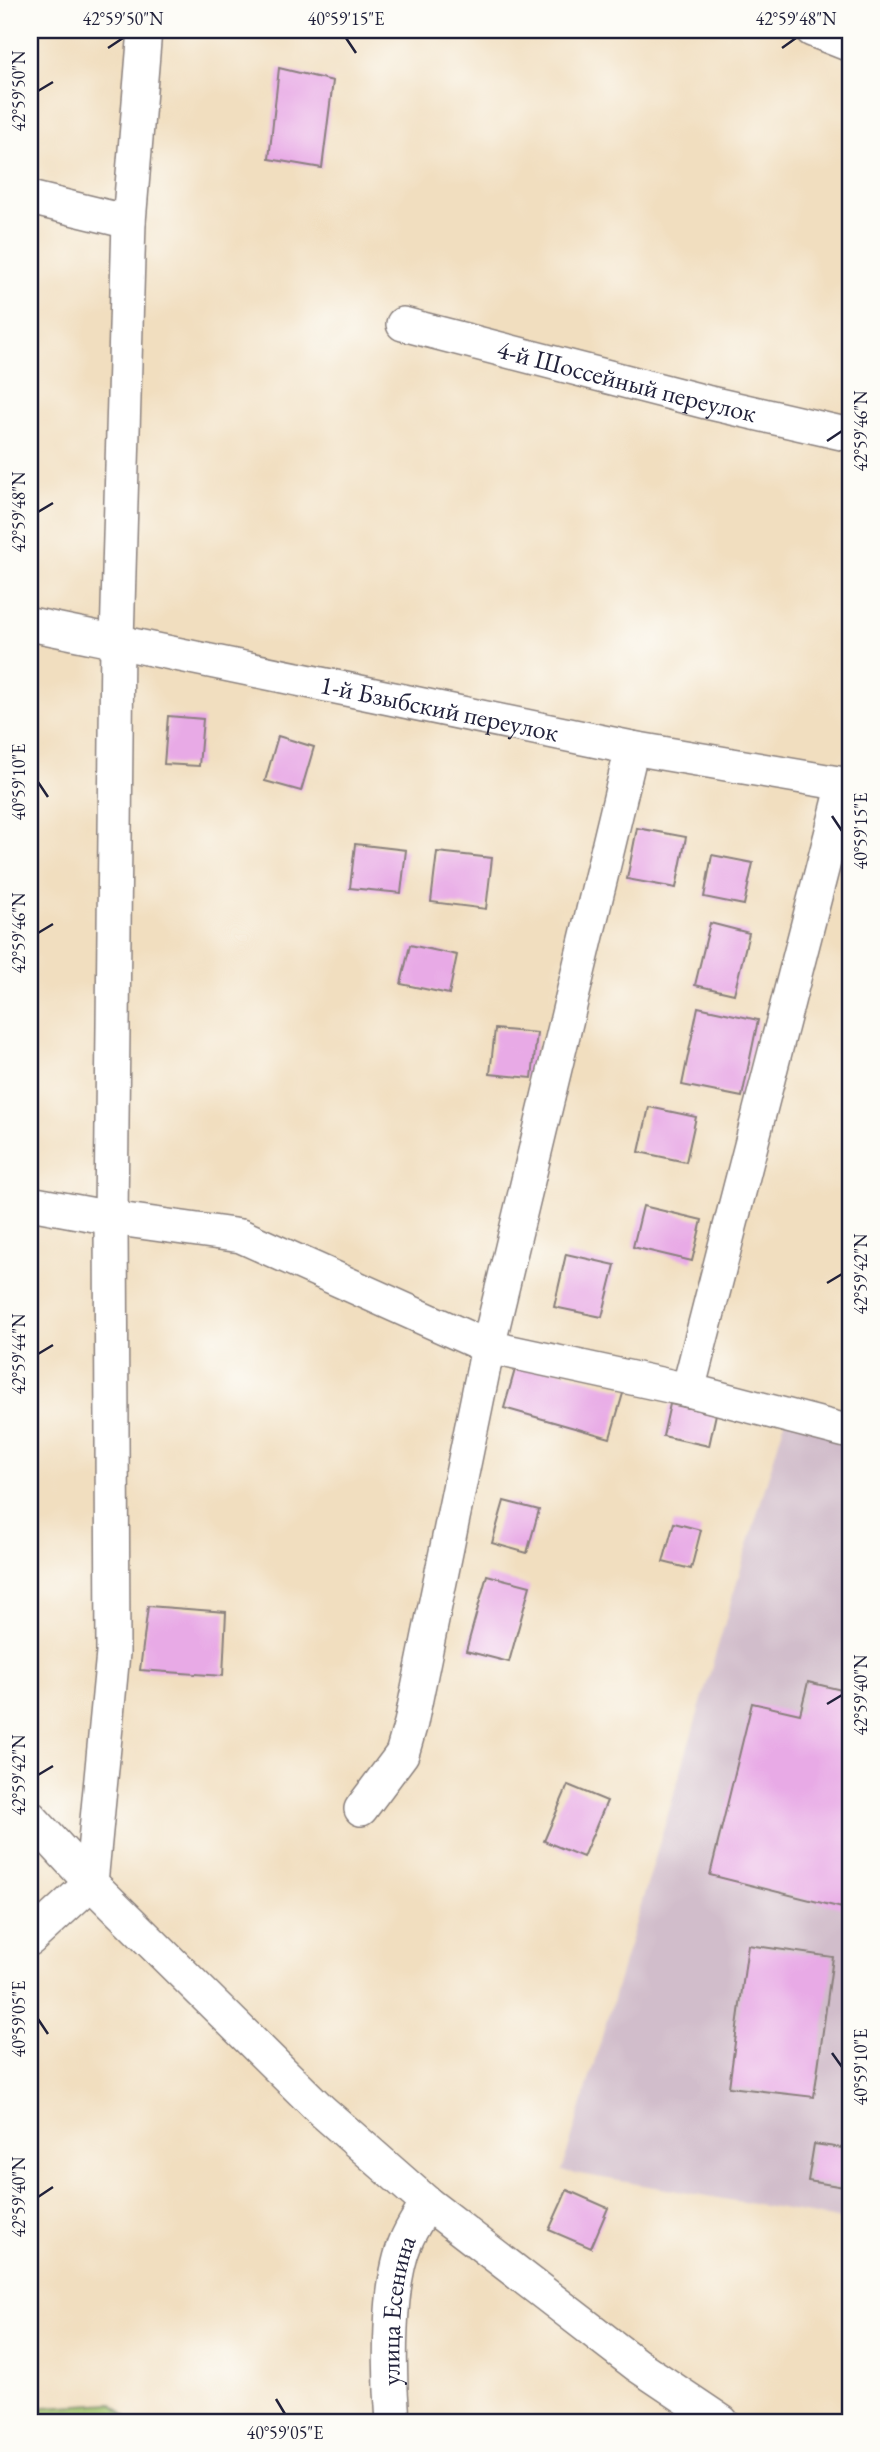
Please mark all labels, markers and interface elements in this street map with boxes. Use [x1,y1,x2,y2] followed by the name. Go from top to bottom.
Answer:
[83,7,164,30] text: 42°59'50"N
[308,7,384,30] text: 40°59'15"E
[756,7,837,30] text: 42°59'48"N
[7,50,30,131] text: 42°59'50"N
[494,332,760,430] street label: 4-й Шоссейный переулок
[849,390,872,471] text: 42°59'46"N
[7,471,30,552] text: 42°59'48"N
[317,667,562,750] street label: 1-й Бзыбский переулок
[7,744,30,820] text: 40°59'10"E
[849,793,872,869] text: 40°59'15"E
[7,892,30,973] text: 42°59'46"N
[849,1233,872,1314] text: 42°59'42"N
[7,1313,30,1394] text: 42°59'44"N
[849,1654,872,1735] text: 42°59'40"N
[7,1734,30,1815] text: 42°59'42"N
[7,1981,30,2057] text: 40°59'05"E
[849,2029,872,2105] text: 40°59'10"E
[7,2156,30,2237] text: 42°59'40"N
[373,2229,424,2386] street label: улица Есенина
[247,2421,323,2444] text: 40°59'05"E

